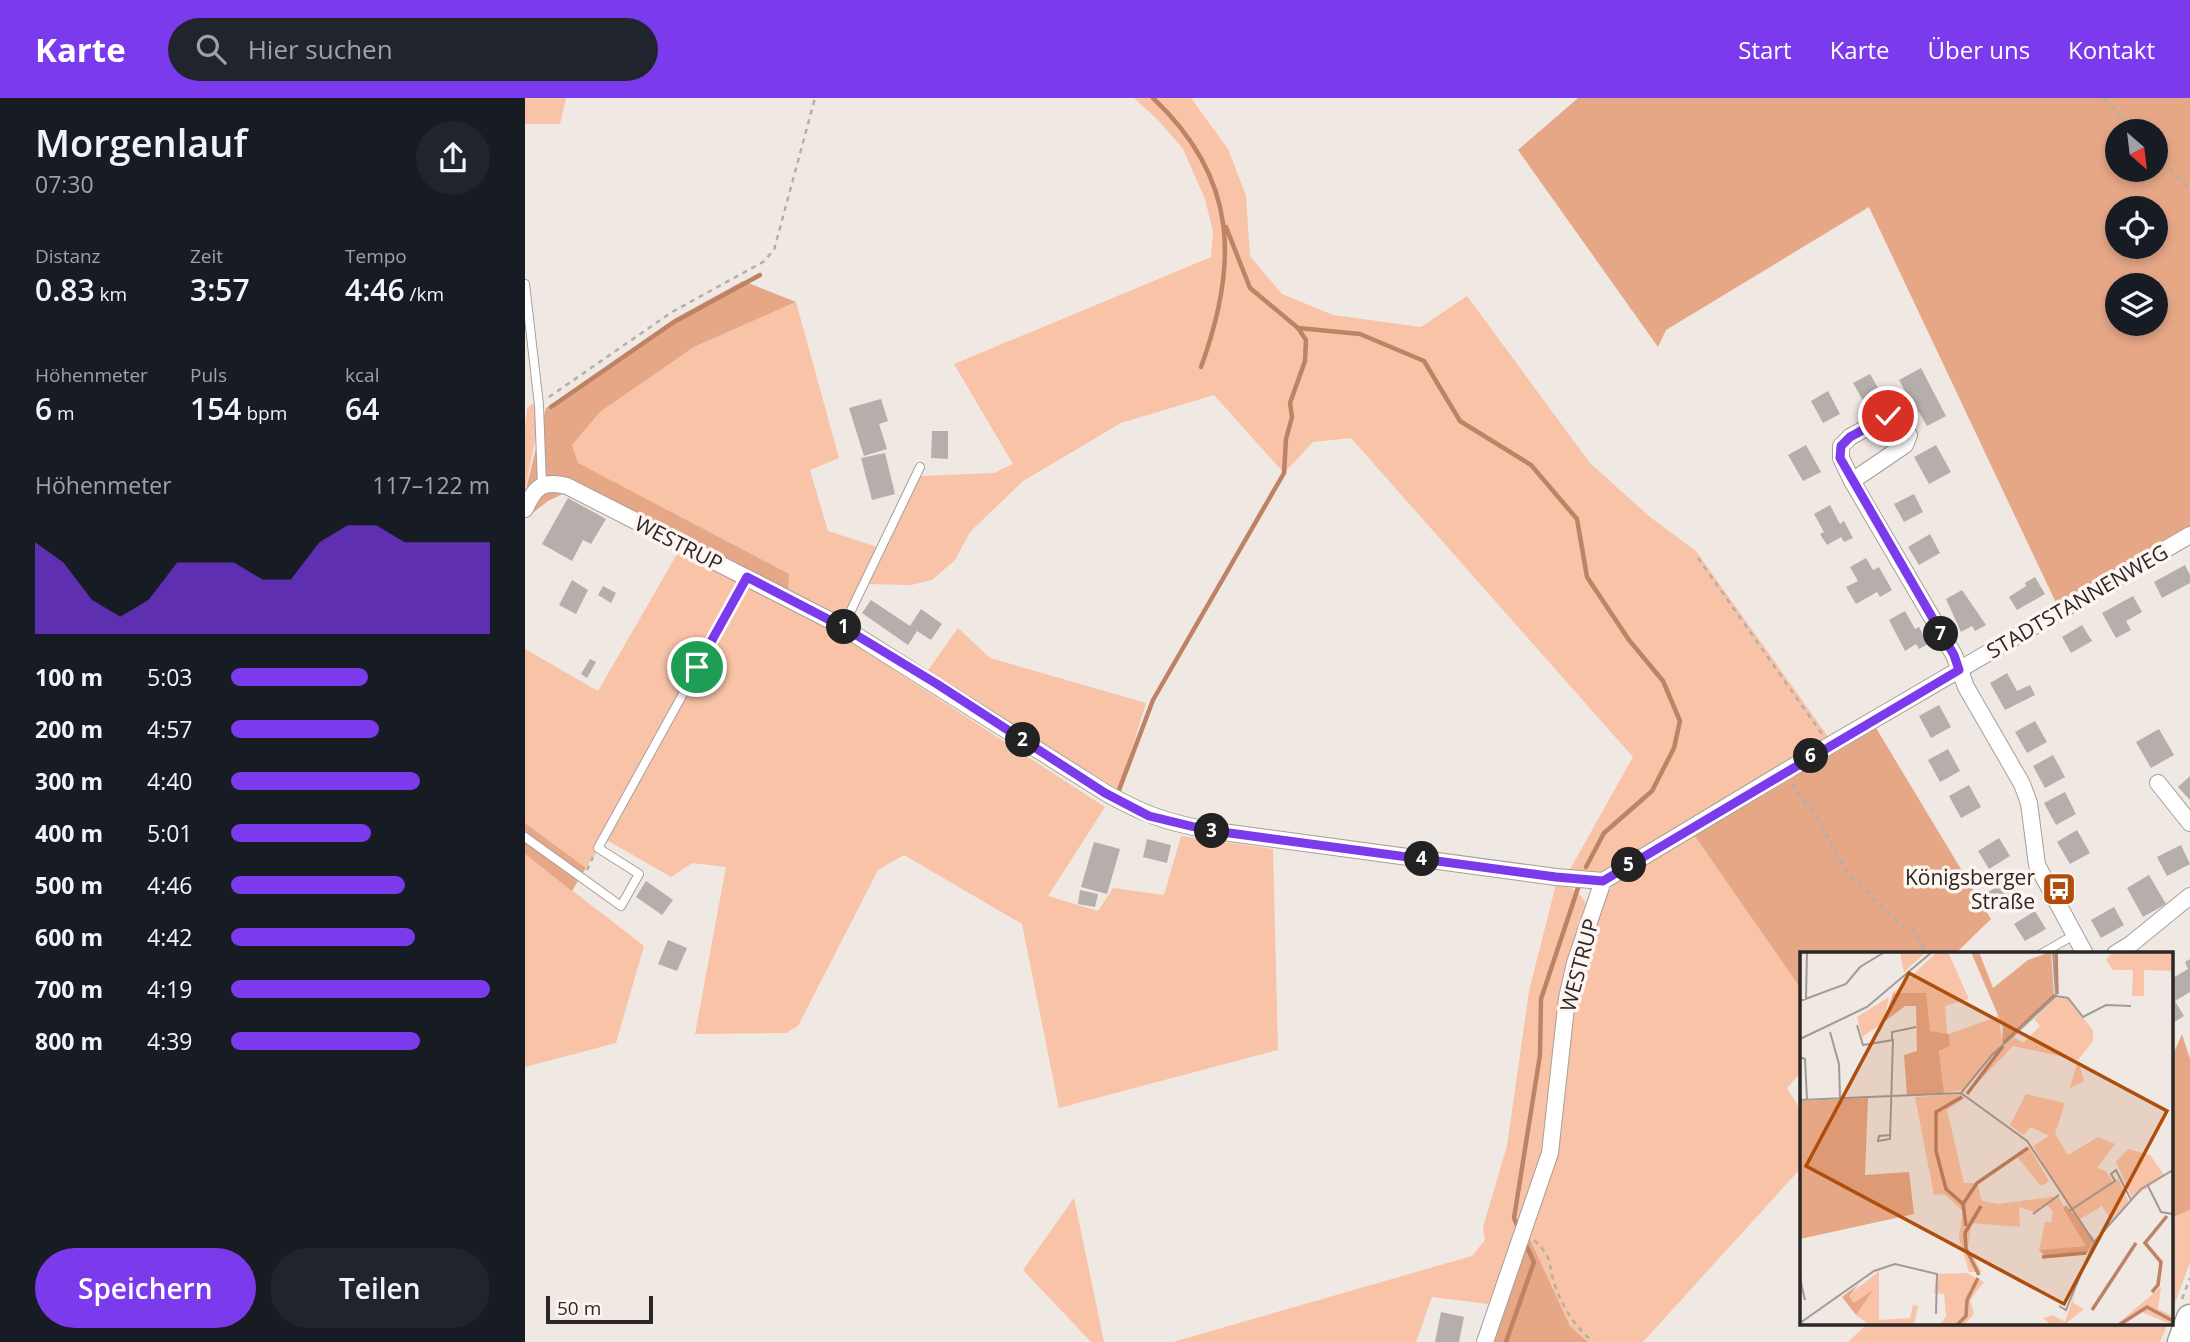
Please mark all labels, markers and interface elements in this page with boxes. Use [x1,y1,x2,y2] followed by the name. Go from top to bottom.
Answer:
[168,18,658,81] search box
[35,27,126,72] text: Karte
[192,30,230,68] icon: search
[248,31,393,67] text: Hier suchen
[1738,33,1792,66] text: Start
[1830,33,1890,66] text: Karte
[1928,33,2030,66] text: Über uns
[2068,33,2155,66] text: Kontakt
[35,116,247,168] text: Morgenlauf
[2105,119,2168,182] north arrow
[2105,119,2168,336] map controls
[416,121,490,195] button: share
[35,168,94,200] text: 07:30
[2105,196,2168,259] button: locate
[35,243,101,269] text: Distanz
[190,243,223,269] text: Zeit
[345,243,407,269] text: Tempo
[35,269,95,310] text: 0.83
[190,269,250,310] text: 3:57
[345,269,405,310] text: 4:46
[2105,273,2168,336] button: layers
[95,281,127,307] text: km
[405,281,444,307] text: /km
[35,362,148,388] text: Höhenmeter
[190,362,227,388] text: Puls
[345,362,379,388] text: kcal
[1858,386,1918,446] pin
[35,388,52,429] text: 6
[190,388,241,429] text: 154
[345,388,379,429] text: 64
[1869,397,1907,435] icon: check
[52,400,75,426] text: m
[241,400,287,426] text: bpm
[35,469,172,501] text: Höhenmeter
[372,469,490,501] text: 117–122 m
[630,509,728,577] street label: WESTRUP
[1981,538,2173,664] street label: STADTSTANNENWEG
[827,610,861,644] pin: 1
[838,613,849,639] text: 1
[1923,616,1959,652] pin: 7
[1935,620,1946,646] text: 7
[667,637,727,697] pin
[678,648,716,686] icon: arrive
[35,661,103,693] text: 100 m
[147,661,193,693] text: 5:03
[35,713,103,745] text: 200 m
[147,713,193,745] text: 4:57
[1005,722,1041,758] pin: 2
[1017,726,1028,752] text: 2
[1793,738,1829,774] pin: 6
[1805,742,1816,768] text: 6
[35,765,103,797] text: 300 m
[147,765,193,797] text: 4:40
[1195,814,1229,848] pin: 3
[35,817,103,849] text: 400 m
[147,817,193,849] text: 5:01
[1206,817,1217,843] text: 3
[1405,842,1439,876] pin: 4
[1416,845,1427,871] text: 4
[1611,848,1647,882] pin: 5
[1623,851,1634,877] text: 5
[1905,863,2035,915] place label: Königsberger Straße
[35,869,103,901] text: 500 m
[147,869,193,901] text: 4:46
[2040,870,2078,908] bus stop icon: Königsberger Straße
[1553,915,1605,1015] street label: WESTRUP
[35,921,103,953] text: 600 m
[147,921,193,953] text: 4:42
[1800,952,2172,1324] inset map
[35,973,103,1005] text: 700 m
[147,973,193,1005] text: 4:19
[35,1025,103,1057] text: 800 m
[147,1025,193,1057] text: 4:39
[35,1248,256,1328] button: Speichern
[270,1248,490,1328] button: Teilen
[546,1293,653,1325] scale bar
[557,1295,601,1321] text: 50 m

